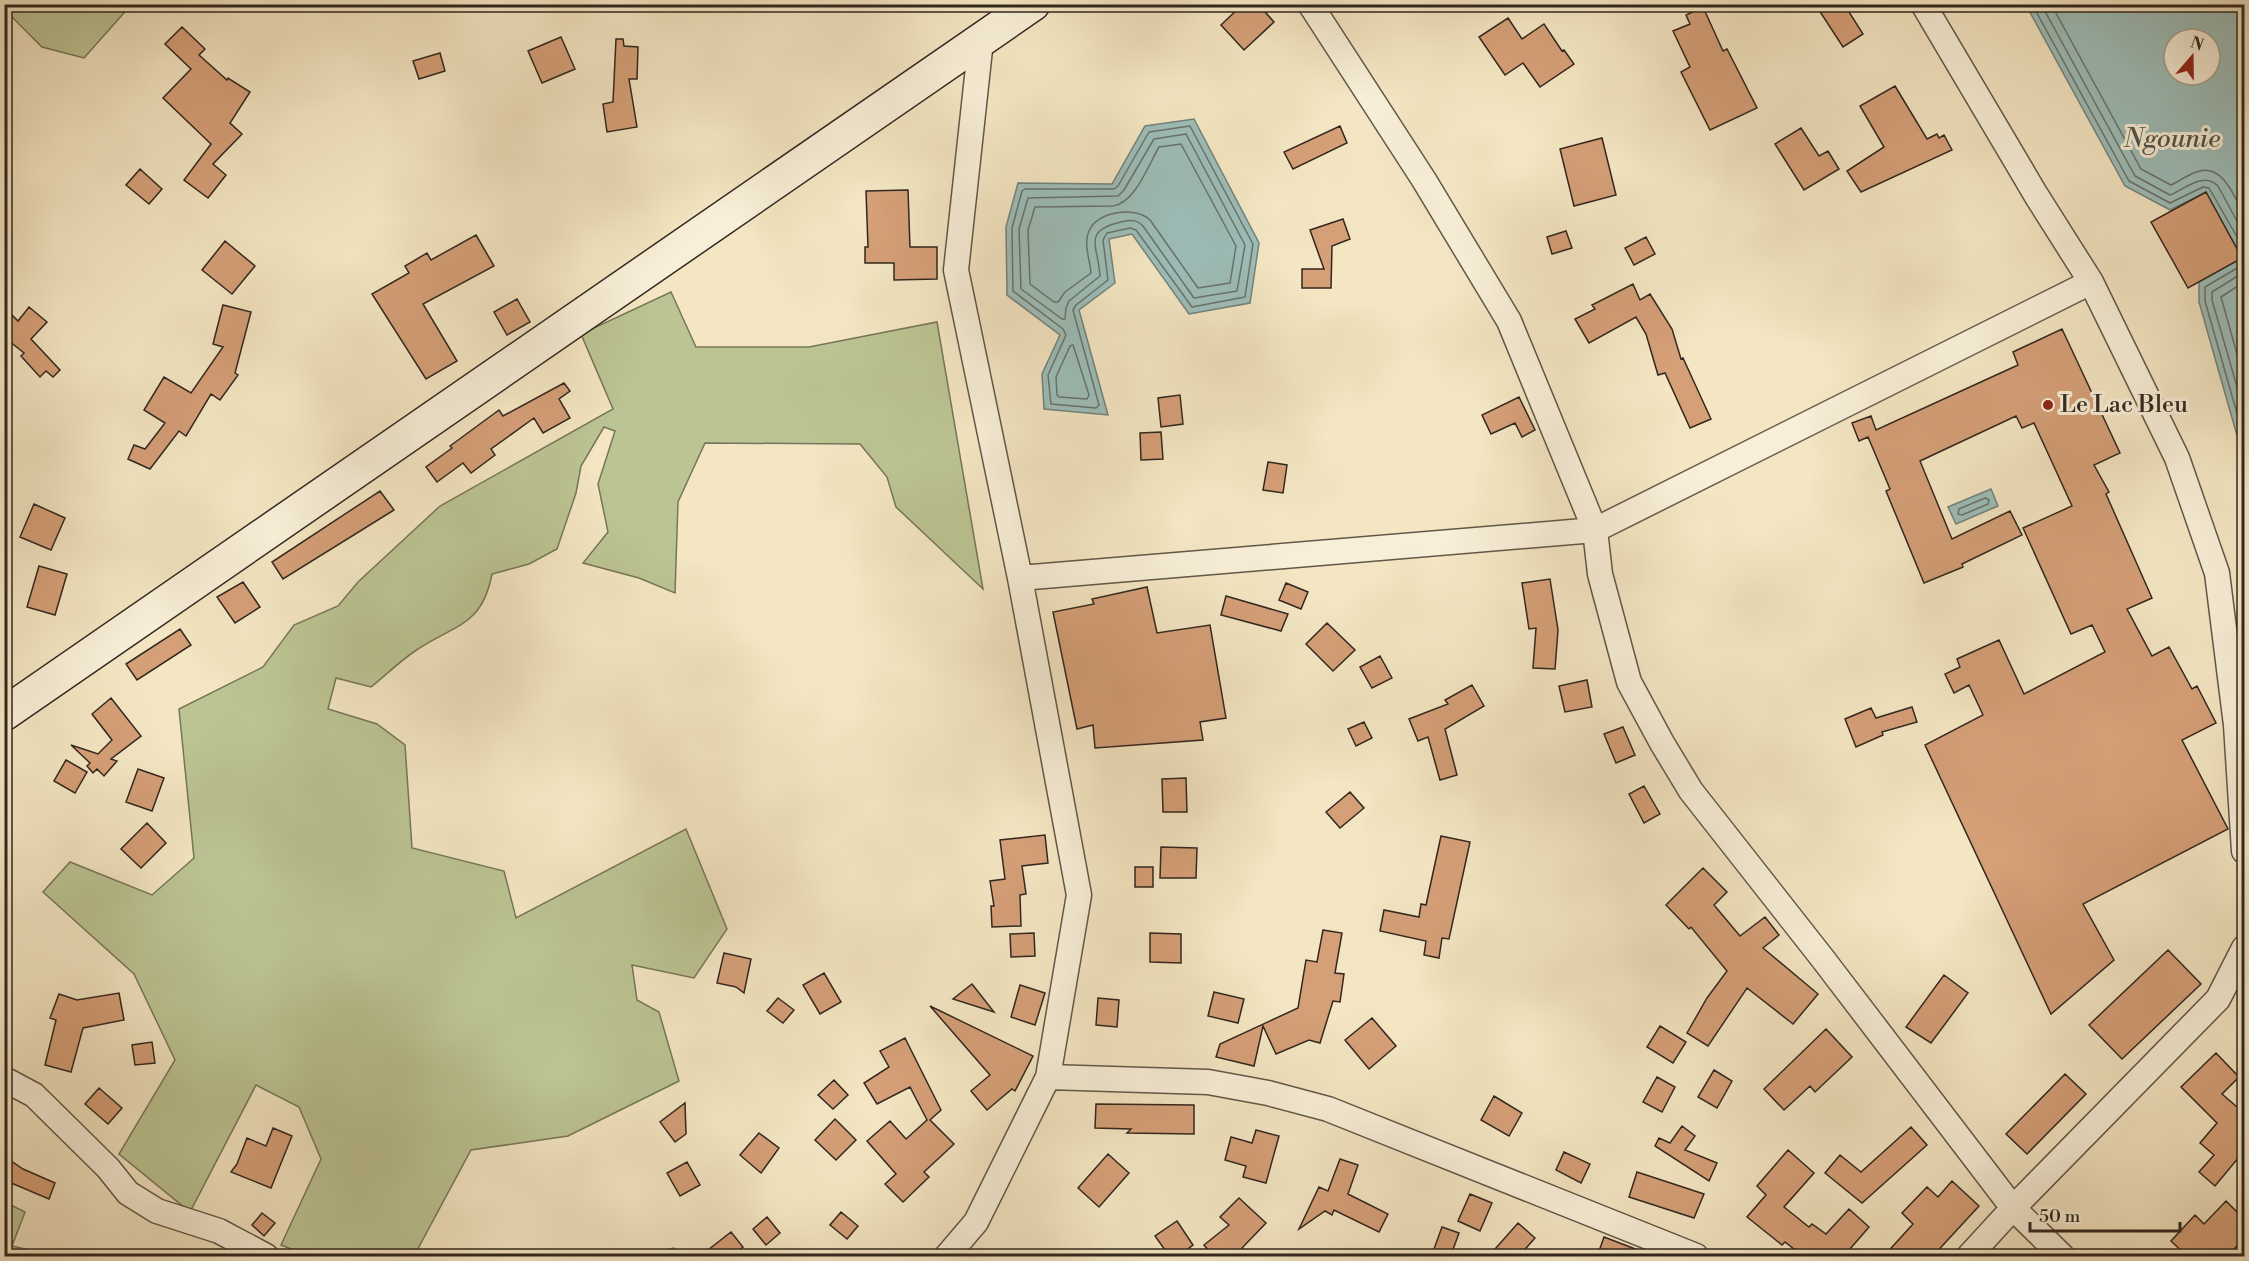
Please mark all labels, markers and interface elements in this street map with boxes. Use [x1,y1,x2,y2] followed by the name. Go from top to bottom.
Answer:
[2162,27,2222,87] north arrow
[2187,32,2206,56] text: N
[2123,123,2220,155] water label: Ngounie
[2060,390,2188,420] place label: Le Lac Bleu
[2041,398,2055,412] marker: Le Lac Bleu
[2030,1195,2180,1233] scale bar
[2039,1205,2081,1228] text: 50 m

